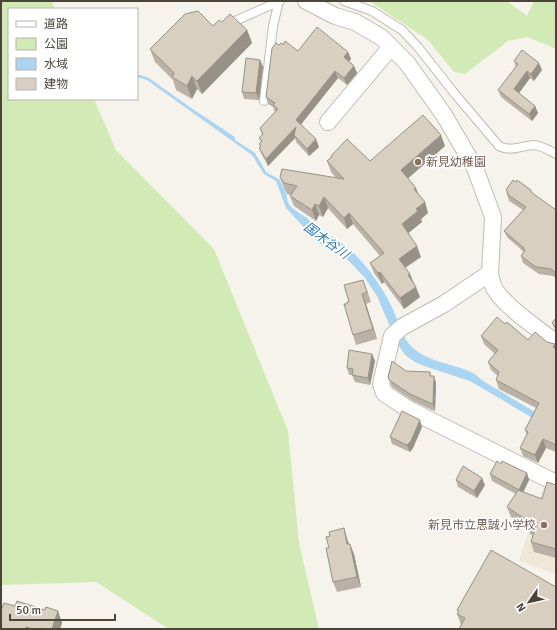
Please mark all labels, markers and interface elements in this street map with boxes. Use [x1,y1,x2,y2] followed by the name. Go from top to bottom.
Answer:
[8,8,138,100] legend
[44,17,68,32] text: 道路
[44,37,68,52] text: 公園
[44,57,68,72] text: 水域
[44,77,68,92] text: 建物
[426,155,486,170] place label: 新見幼稚園
[413,157,423,167] marker: 新見幼稚園
[301,219,354,264] water label: 国木谷川
[428,518,536,533] place label: 新見市立思誠小学校
[539,520,549,530] marker: 新見市立思誠小学校
[509,582,549,622] north arrow
[10,596,115,622] scale bar
[514,601,529,614] text: N
[16,603,41,618] text: 50 m

